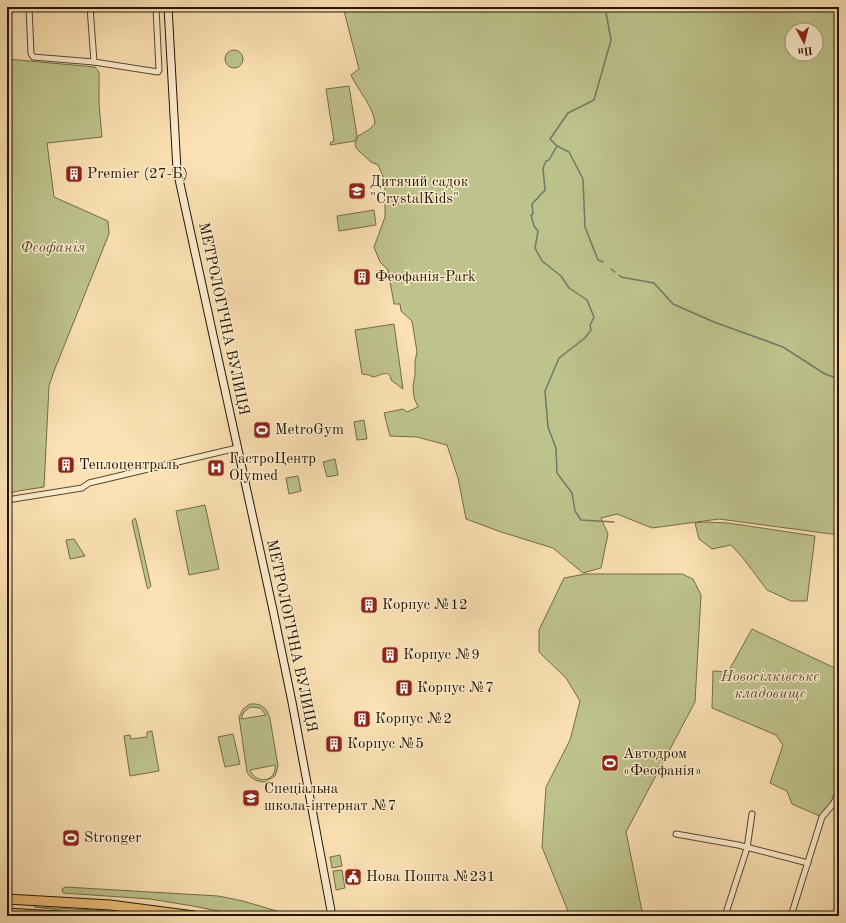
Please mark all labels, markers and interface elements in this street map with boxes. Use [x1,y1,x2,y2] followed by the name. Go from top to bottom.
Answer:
[784,22,824,62] north arrow
[797,44,813,57] text: Пн
[64,164,84,184] building icon: Premier (27-Б)
[87,167,188,182] place label: Premier (27-Б)
[370,175,469,207] place label: Дитячий садок "CrystalKids"
[347,181,367,201] school or university icon: Дитячий садок "CrystalKids"
[195,221,251,417] street label: МЕТРОЛОГІЧНА ВУЛИЦЯ
[20,241,86,256] park label: Феофанія
[352,267,372,287] building icon: Феофанія-Park
[375,270,476,285] place label: Феофанія-Park
[252,420,272,440] sports icon: MetroGym
[275,423,344,438] place label: MetroGym
[229,452,316,484] place label: ГастроЦентр Olymed
[56,455,76,475] building icon: Теплоцентраль
[79,458,179,473] place label: Теплоцентраль
[206,458,226,478] hospital icon: ГастроЦентр Olymed
[263,538,319,734] street label: МЕТРОЛОГІЧНА ВУЛИЦЯ
[359,595,379,615] building icon: Корпус №12
[382,598,468,613] place label: Корпус №12
[380,645,400,665] building icon: Корпус №9
[403,648,480,663] place label: Корпус №9
[720,670,819,702] park label: Новосілківське кладовище
[394,678,414,698] building icon: Корпус №7
[417,681,494,696] place label: Корпус №7
[352,709,372,729] building icon: Корпус №2
[375,712,452,727] place label: Корпус №2
[324,734,344,754] building icon: Корпус №5
[347,737,424,752] place label: Корпус №5
[623,747,702,779] place label: Автодром «Феофанія»
[600,753,620,773] sports icon: Автодром «Феофанія»
[264,782,397,814] place label: Спеціальна школа-інтернат №7
[241,788,261,808] school or university icon: Спеціальна школа-інтернат №7
[61,828,81,848] sports icon: Stronger
[84,831,141,846] place label: Stronger
[343,867,363,887] public building icon: Нова Пошта №231
[366,870,496,885] place label: Нова Пошта №231

